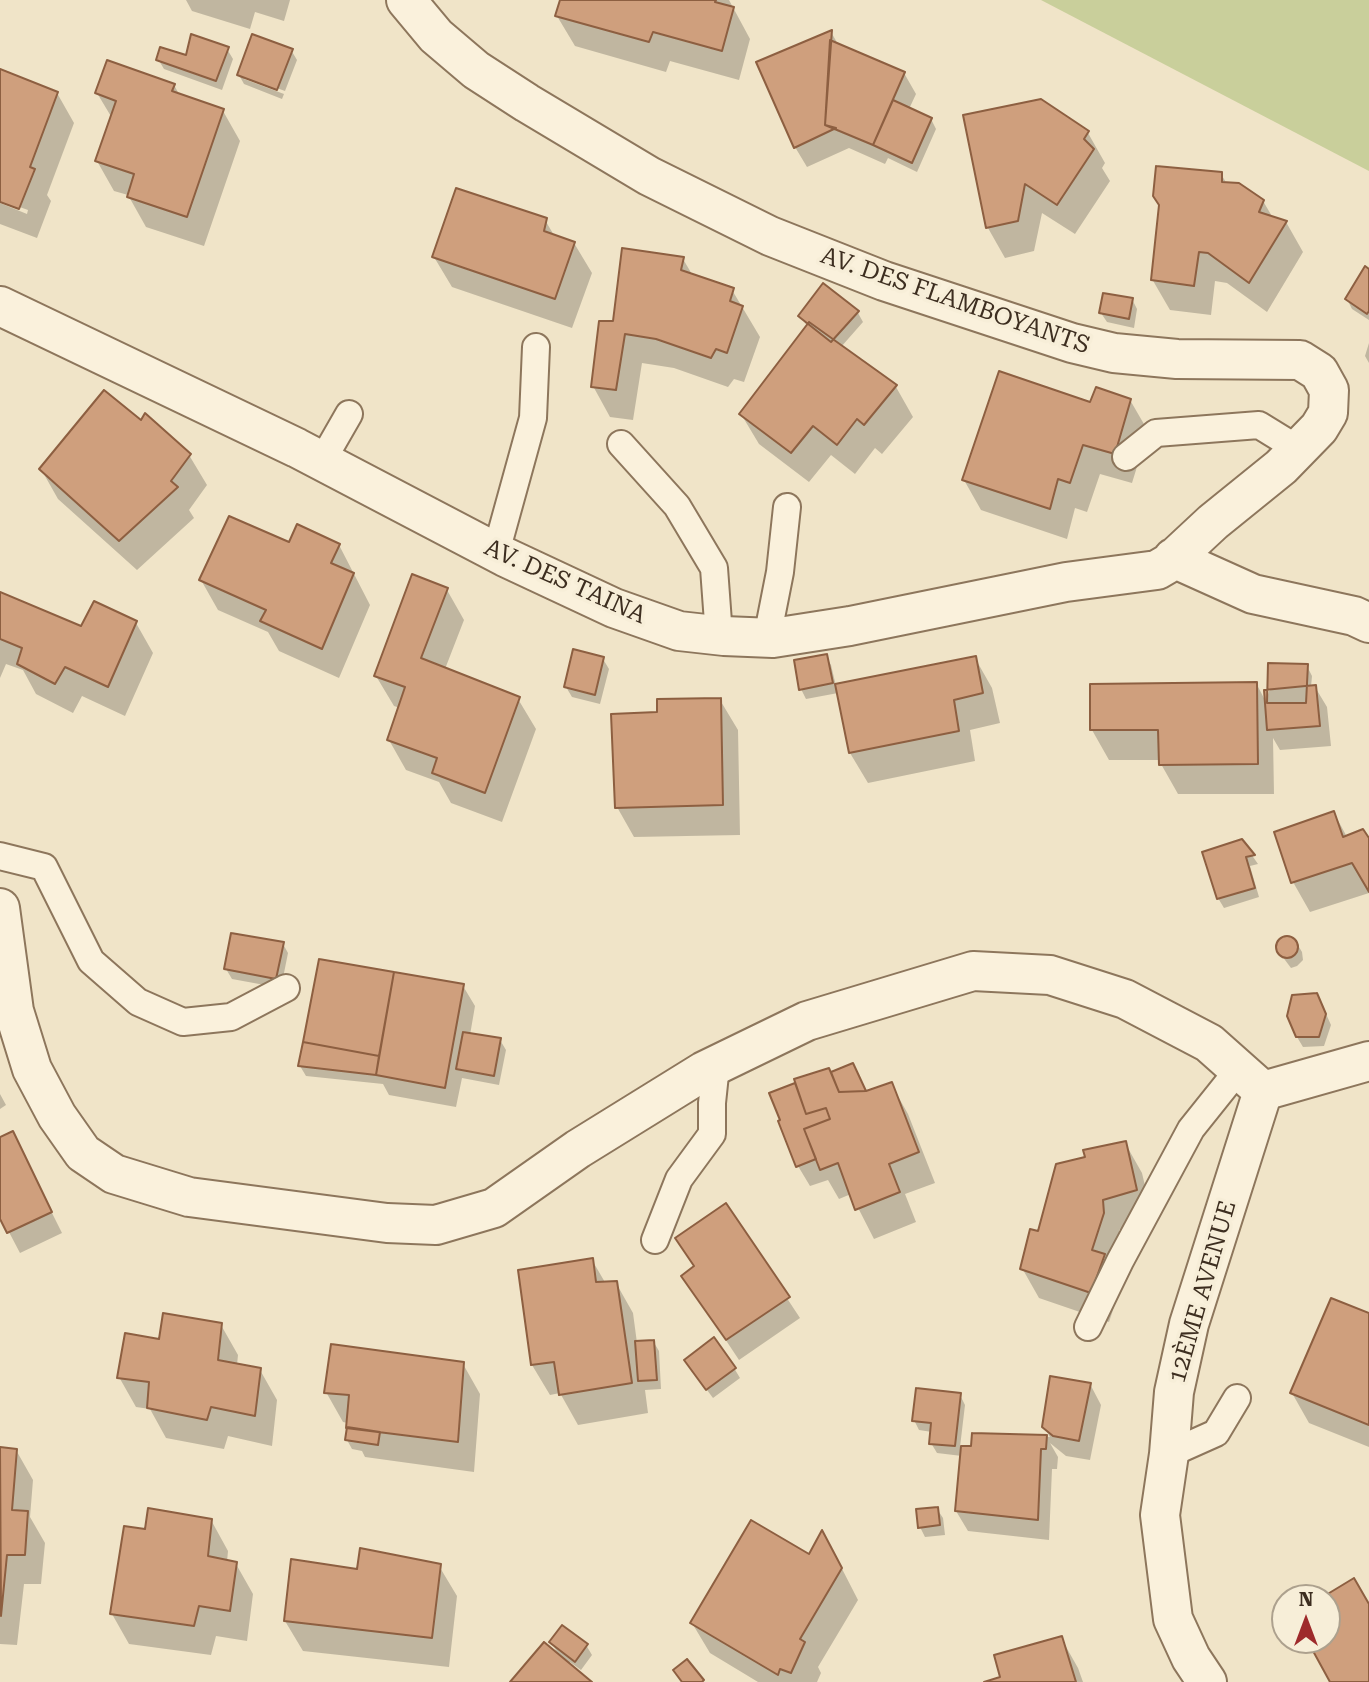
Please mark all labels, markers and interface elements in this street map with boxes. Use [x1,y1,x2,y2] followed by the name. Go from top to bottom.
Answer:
[817,241,1093,361] street label: AV. DES FLAMBOYANTS
[480,533,650,631] street label: AV. DES TAINA
[1163,1198,1243,1386] street label: 12ÈME AVENUE
[1271,1584,1341,1654] north arrow
[1299,1588,1313,1611] text: N

